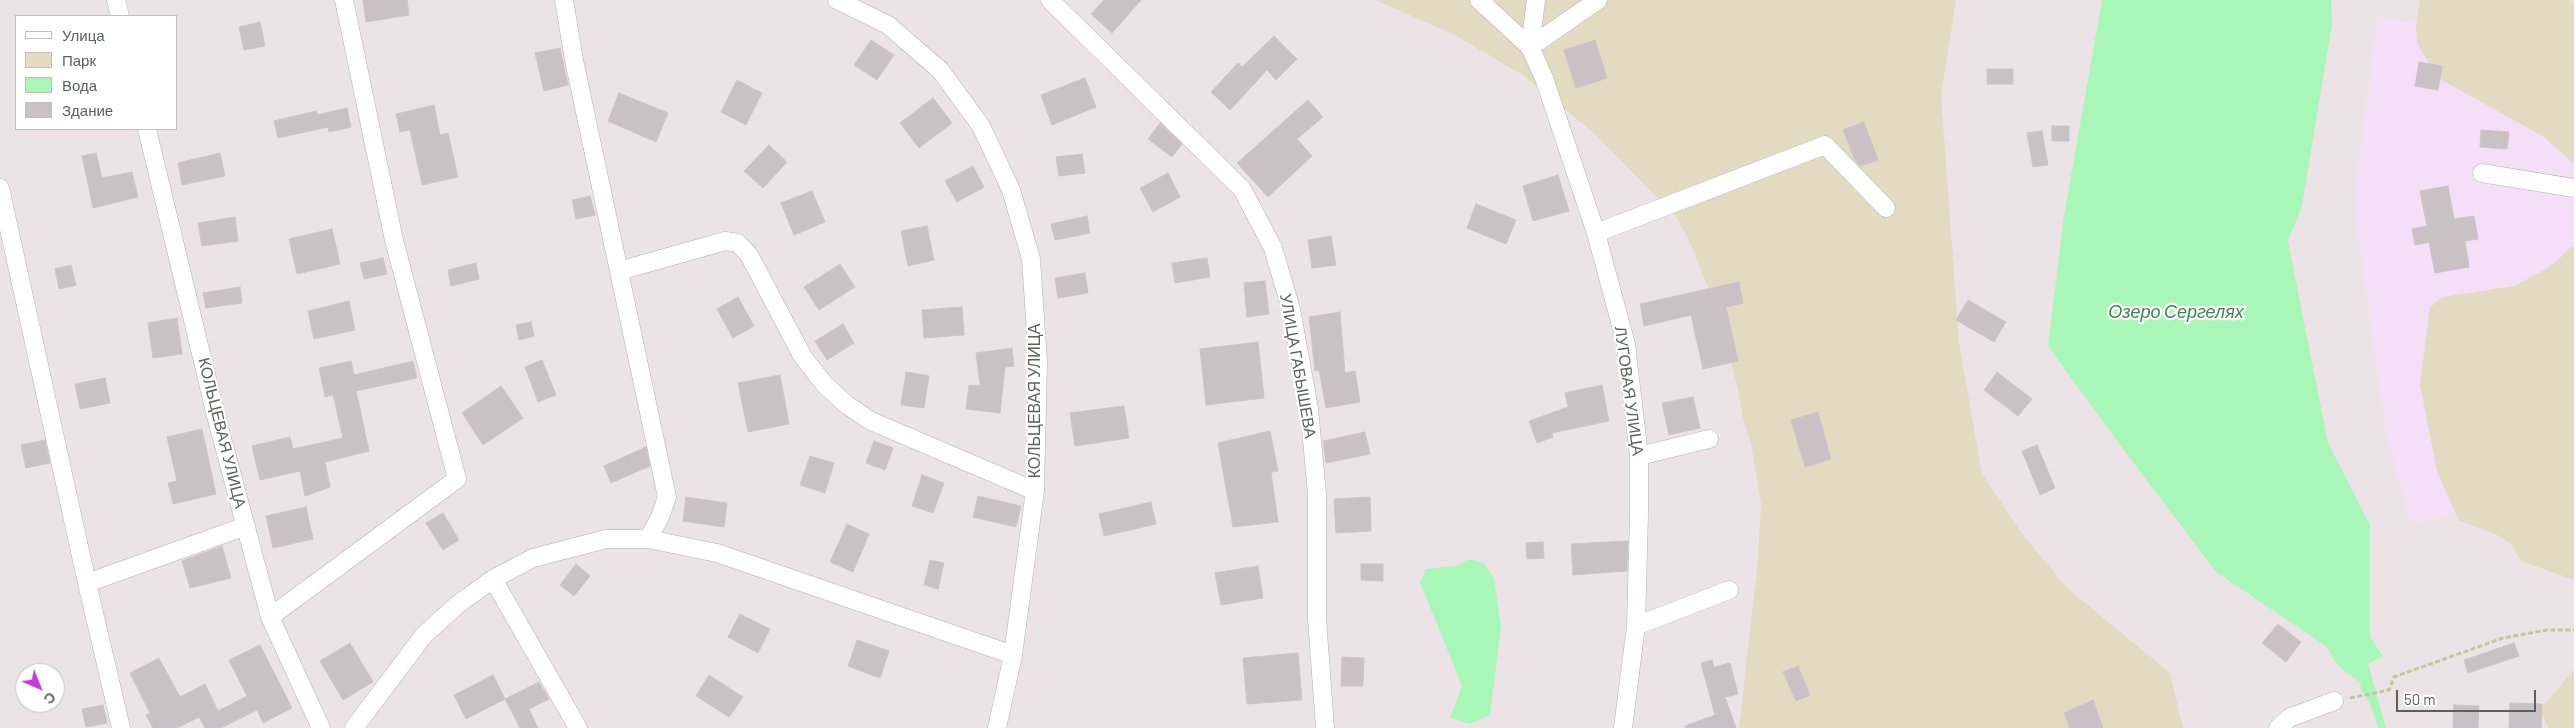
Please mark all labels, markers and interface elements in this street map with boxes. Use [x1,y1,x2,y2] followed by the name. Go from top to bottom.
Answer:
[15,15,178,130] legend
[62,26,105,44] text: Улица
[62,51,96,69] text: Парк
[62,76,97,94] text: Вода
[62,101,113,119] text: Здание
[1276,292,1320,440] street label: УЛИЦА ГАБЫШЕВА
[2108,301,2244,323] water label: Озеро Сергелях
[1025,324,1045,478] street label: КОЛЬЦЕВАЯ УЛИЦА
[1610,325,1648,457] street label: ЛУГОВАЯ УЛИЦА
[194,356,250,510] street label: КОЛЬЦЕВАЯ УЛИЦА
[15,663,65,713] north arrow
[2399,680,2539,712] scale bar
[41,689,60,708] text: С
[2404,690,2436,708] text: 50 m

